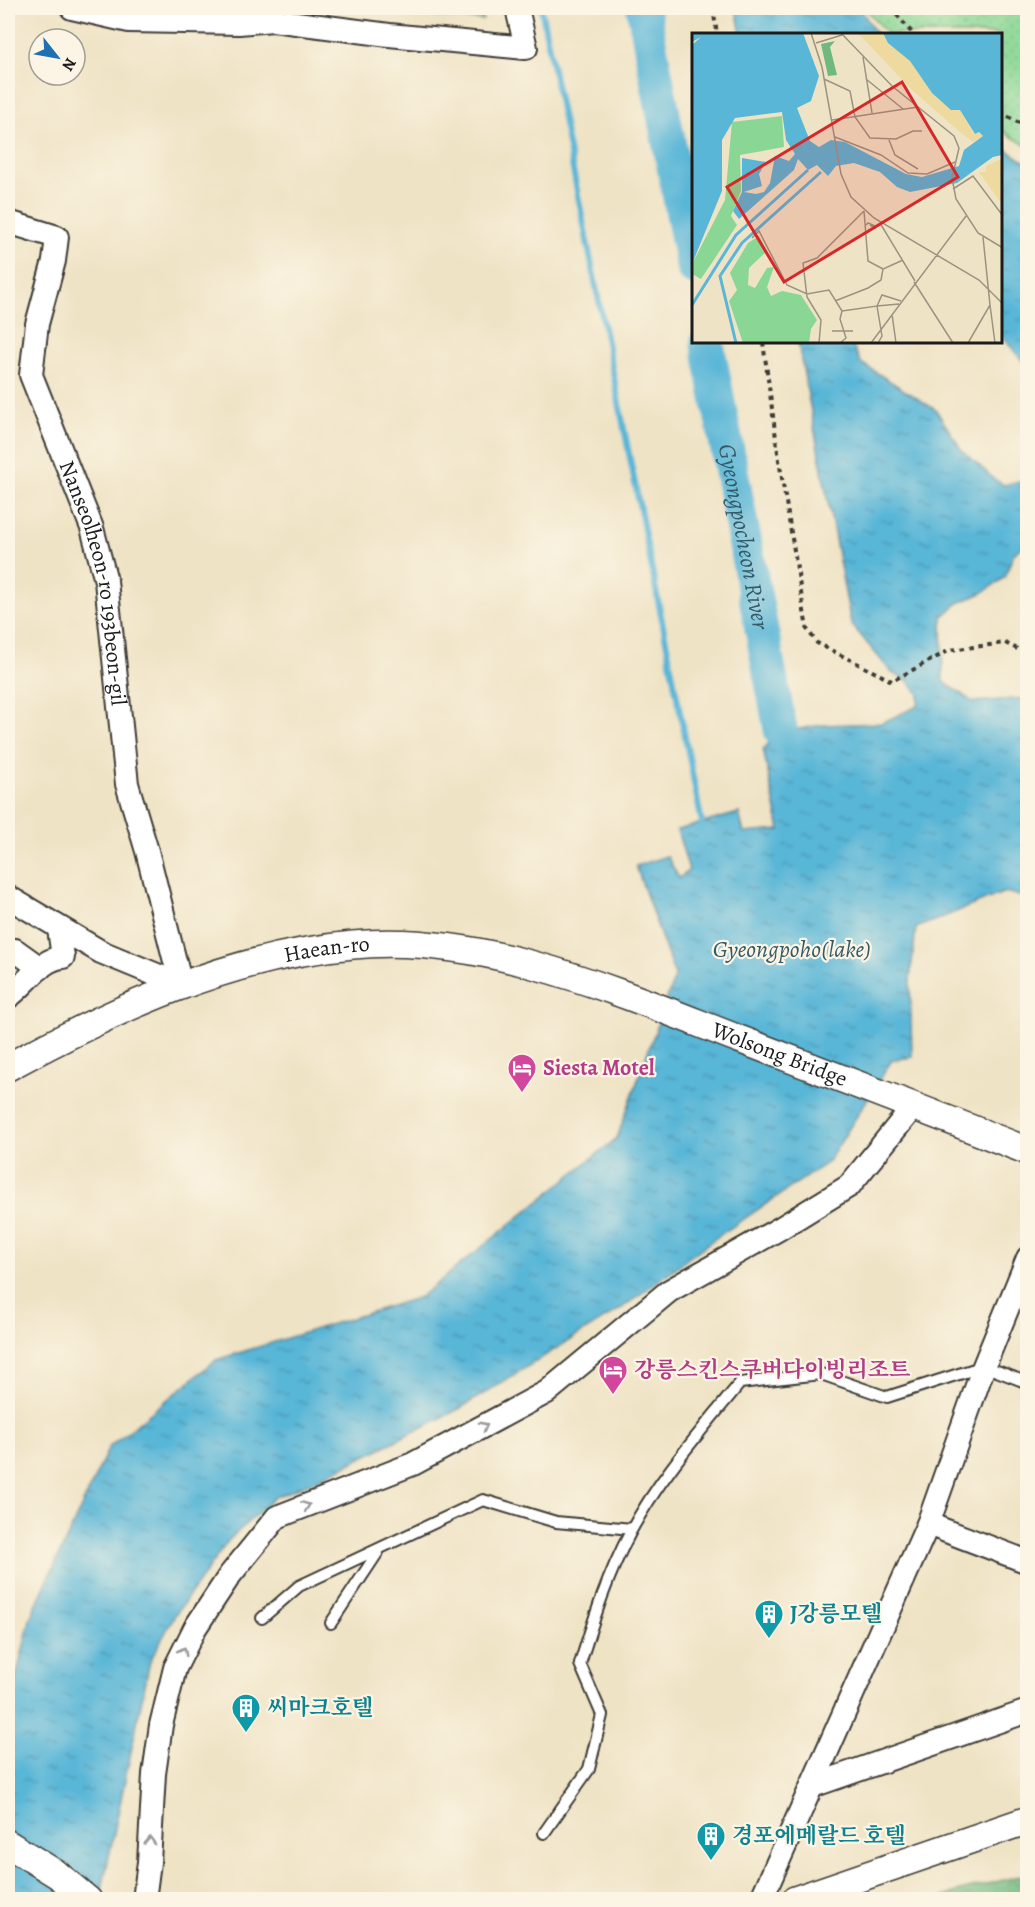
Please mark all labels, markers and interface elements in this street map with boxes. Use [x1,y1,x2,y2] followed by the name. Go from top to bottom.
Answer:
[27,27,87,87] north arrow
[692,33,1002,344] inset map
[56,54,81,75] text: N
[711,441,777,633] water label: Gyeongpocheon River
[52,456,134,707] street label: Nanseolheon-ro 193beon-gil
[281,929,371,970] street label: Haean-ro
[713,933,871,965] water label: Gyeongpoho(lake)
[707,1015,852,1094] street label: Wolsong Bridge
[506,1052,538,1094] hotel icon: Siesta Motel
[543,1053,655,1083] place label: Siesta Motel
[597,1354,629,1396] hotel icon: 강릉스킨스쿠버다이빙리조트
[634,1355,911,1385] place label: 강릉스킨스쿠버다이빙리조트
[478,1422,488,1433] one-way arrow
[300,1501,311,1514] one-way arrow
[753,1598,785,1640] building icon: J강릉모텔
[790,1599,882,1629] place label: J강릉모텔
[176,1646,188,1657] one-way arrow
[230,1692,262,1734] building icon: 씨마크호텔
[267,1693,373,1723] place label: 씨마크호텔
[695,1820,727,1862] building icon: 경포에메랄드 호텔
[732,1821,906,1851] place label: 경포에메랄드 호텔
[144,1837,157,1846] one-way arrow

